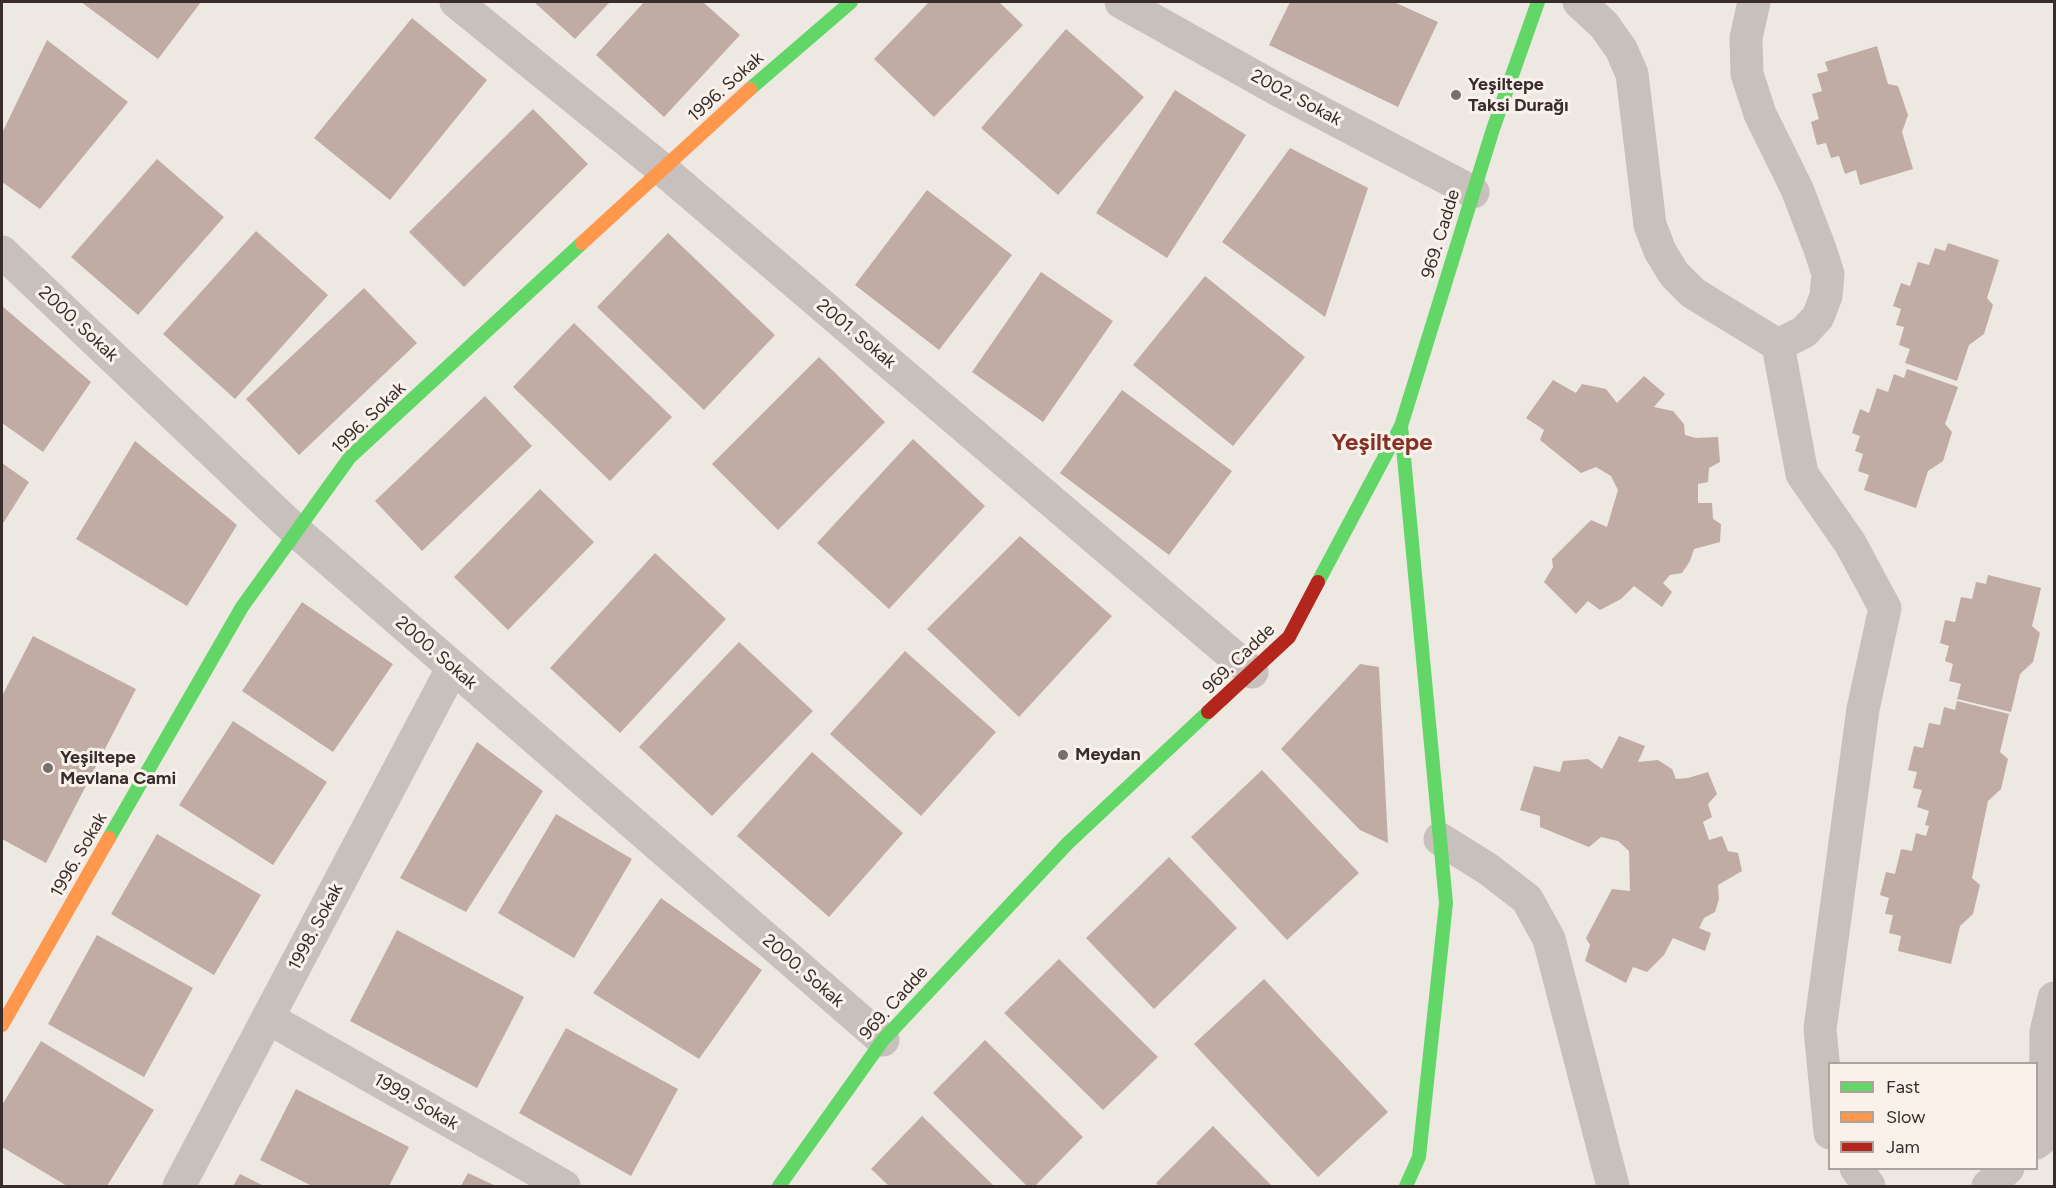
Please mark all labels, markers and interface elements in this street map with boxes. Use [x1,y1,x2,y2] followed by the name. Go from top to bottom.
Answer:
[684,47,768,127] street label: 1996. Sokak
[1247,65,1345,131] street label: 2002. Sokak
[1468,74,1569,116] place label: Yeşiltepe Taksi Durağı
[1449,88,1463,102] marker: Yeşiltepe Taksi Durağı
[1417,187,1465,281] street label: 969. Cadde
[34,282,122,366] street label: 2000. Sokak
[812,295,900,373] street label: 2001. Sokak
[328,378,410,458] street label: 1996. Sokak
[1332,429,1432,457] district label: Yeşiltepe
[391,612,481,694] street label: 2000. Sokak
[1198,619,1280,699] street label: 969. Cadde
[1075,744,1141,766] place label: Meydan
[60,747,176,789] place label: Yeşiltepe Mevlana Cami
[1056,748,1070,762] marker: Meydan
[41,761,55,775] marker: Yeşiltepe Mevlana Cami
[46,809,112,901] street label: 1996. Sokak
[284,880,348,974] street label: 1998. Sokak
[758,930,848,1012] street label: 2000. Sokak
[855,962,933,1044] street label: 969. Cadde
[1828,1062,2038,1170] legend
[370,1069,462,1135] street label: 1999. Sokak
[1886,1076,1920,1098] text: Fast
[1886,1106,1925,1128] text: Slow
[1886,1136,1920,1158] text: Jam

